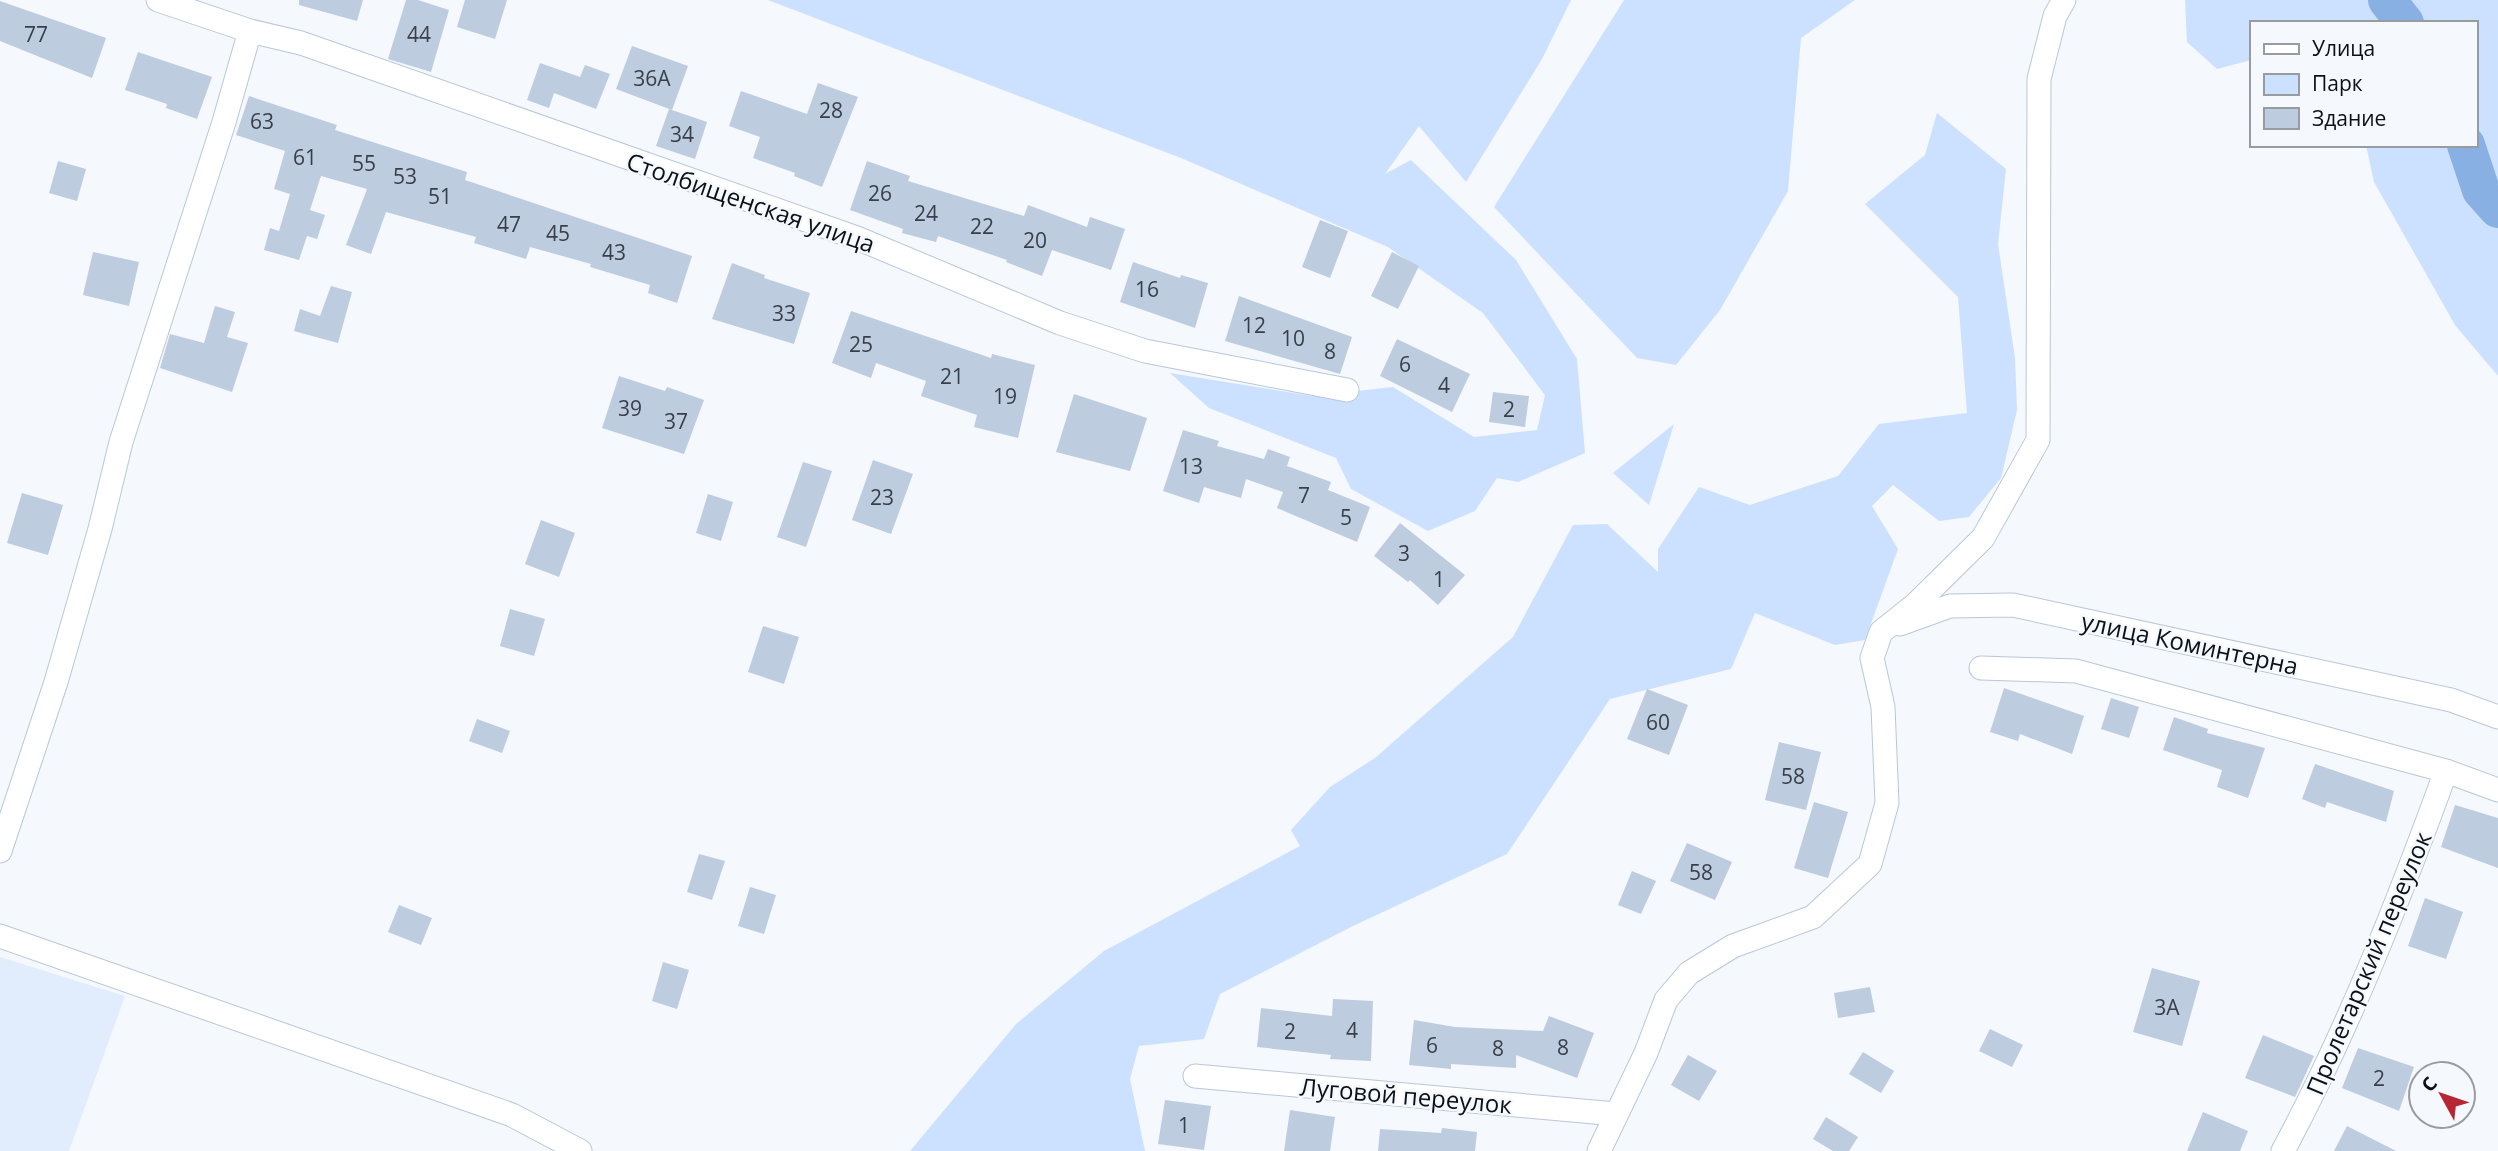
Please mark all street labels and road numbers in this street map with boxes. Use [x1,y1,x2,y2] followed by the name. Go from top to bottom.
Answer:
[622,144,880,260] street label: Столбищенская улица
[2079,604,2301,682] street label: улица Коминтерна
[2298,826,2439,1100] street label: Пролетарский переулок
[1299,1069,1514,1121] street label: Луговой переулок

